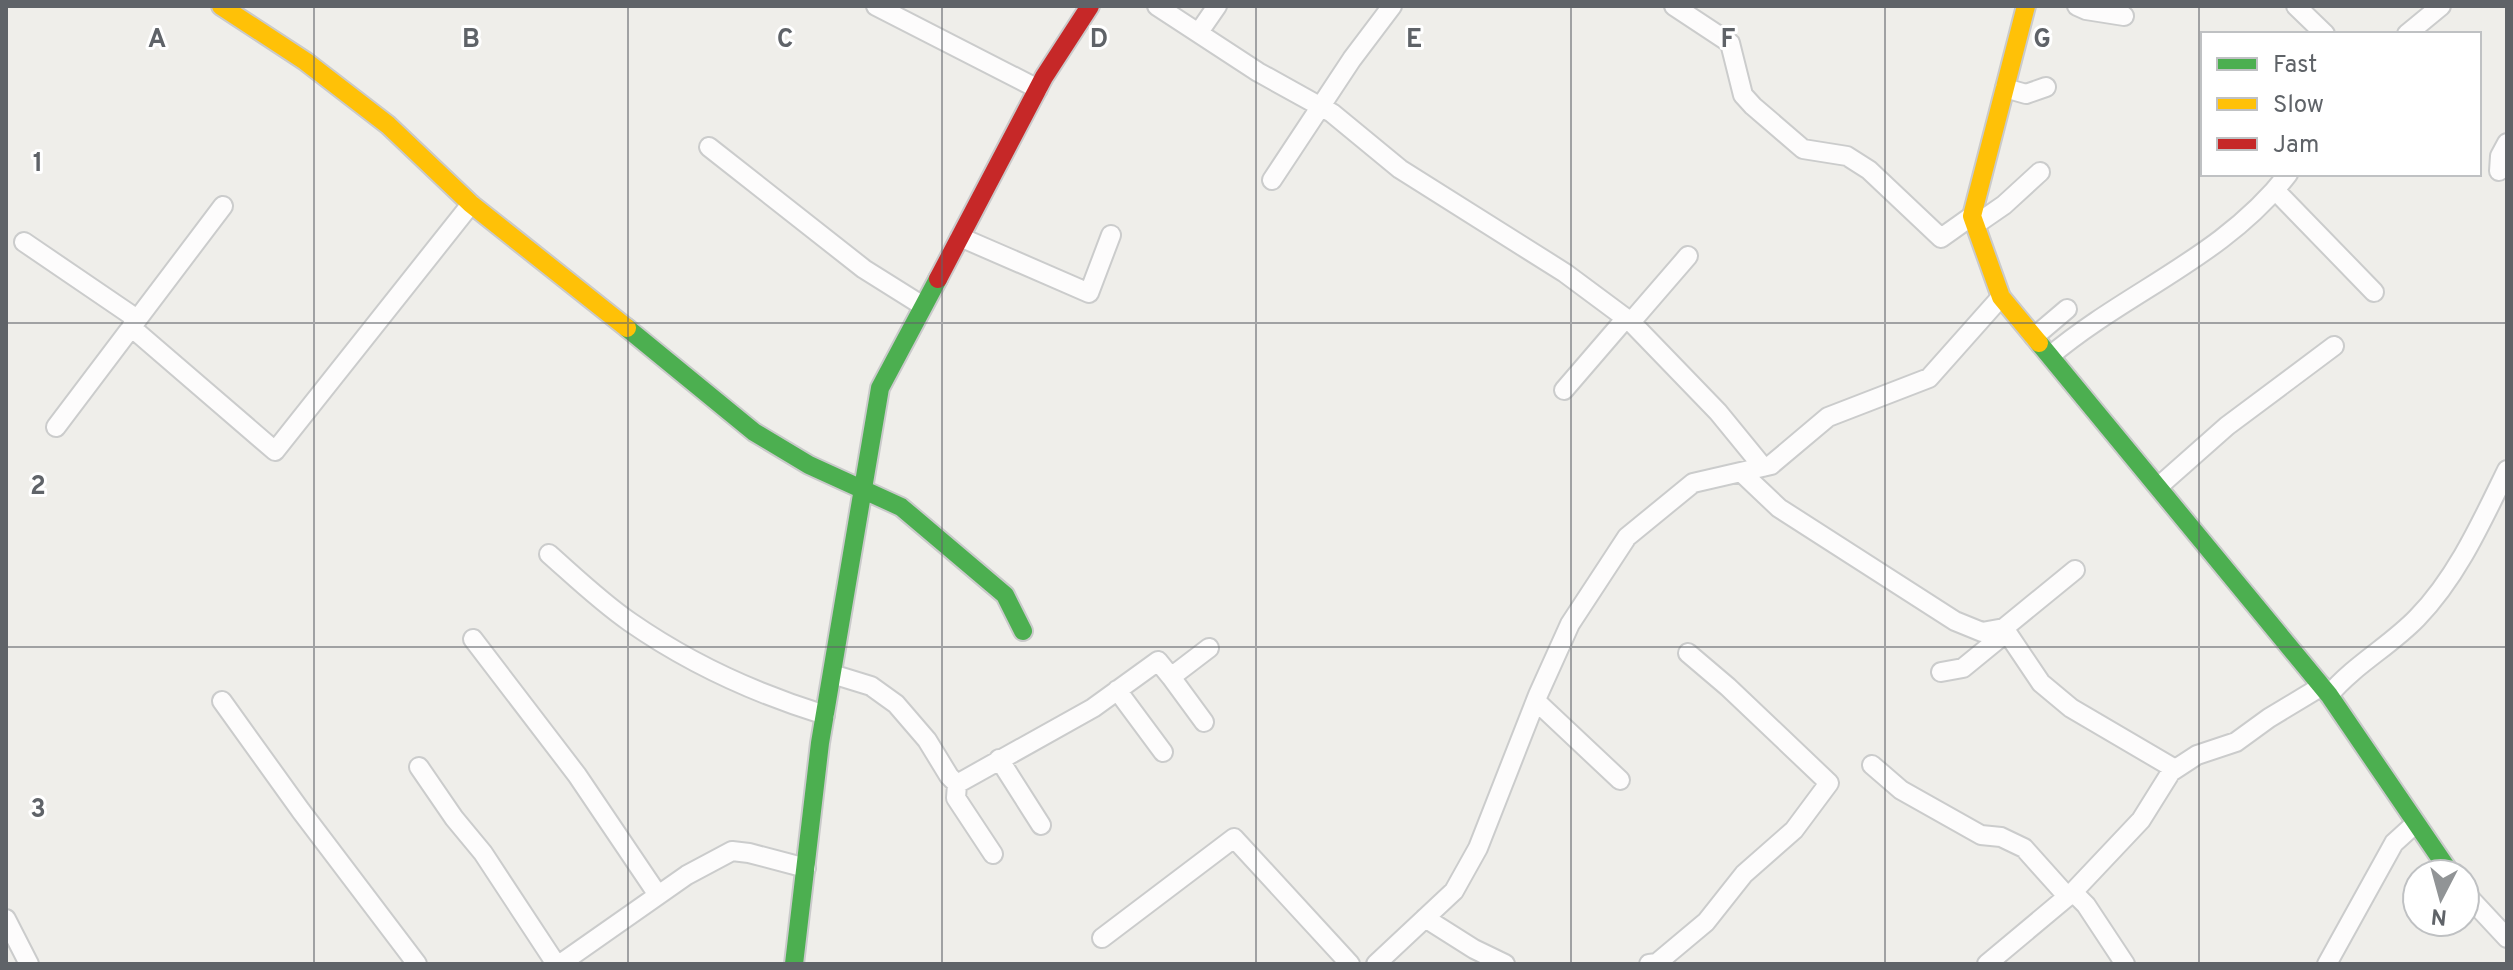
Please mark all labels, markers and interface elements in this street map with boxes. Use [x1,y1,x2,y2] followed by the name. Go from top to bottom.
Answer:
[148,24,166,57] text: A
[462,24,480,57] text: B
[777,24,793,57] text: C
[1090,24,1108,57] text: D
[1406,24,1422,57] text: E
[1721,24,1736,57] text: F
[2033,24,2051,57] text: G
[2201,32,2481,176] legend
[2273,51,2317,81] text: Fast
[2273,91,2324,121] text: Slow
[2273,131,2319,161] text: Jam
[33,148,43,181] text: 1
[30,471,46,504] text: 2
[30,794,46,827] text: 3
[2401,858,2481,938] north arrow
[2430,901,2448,930] text: N

